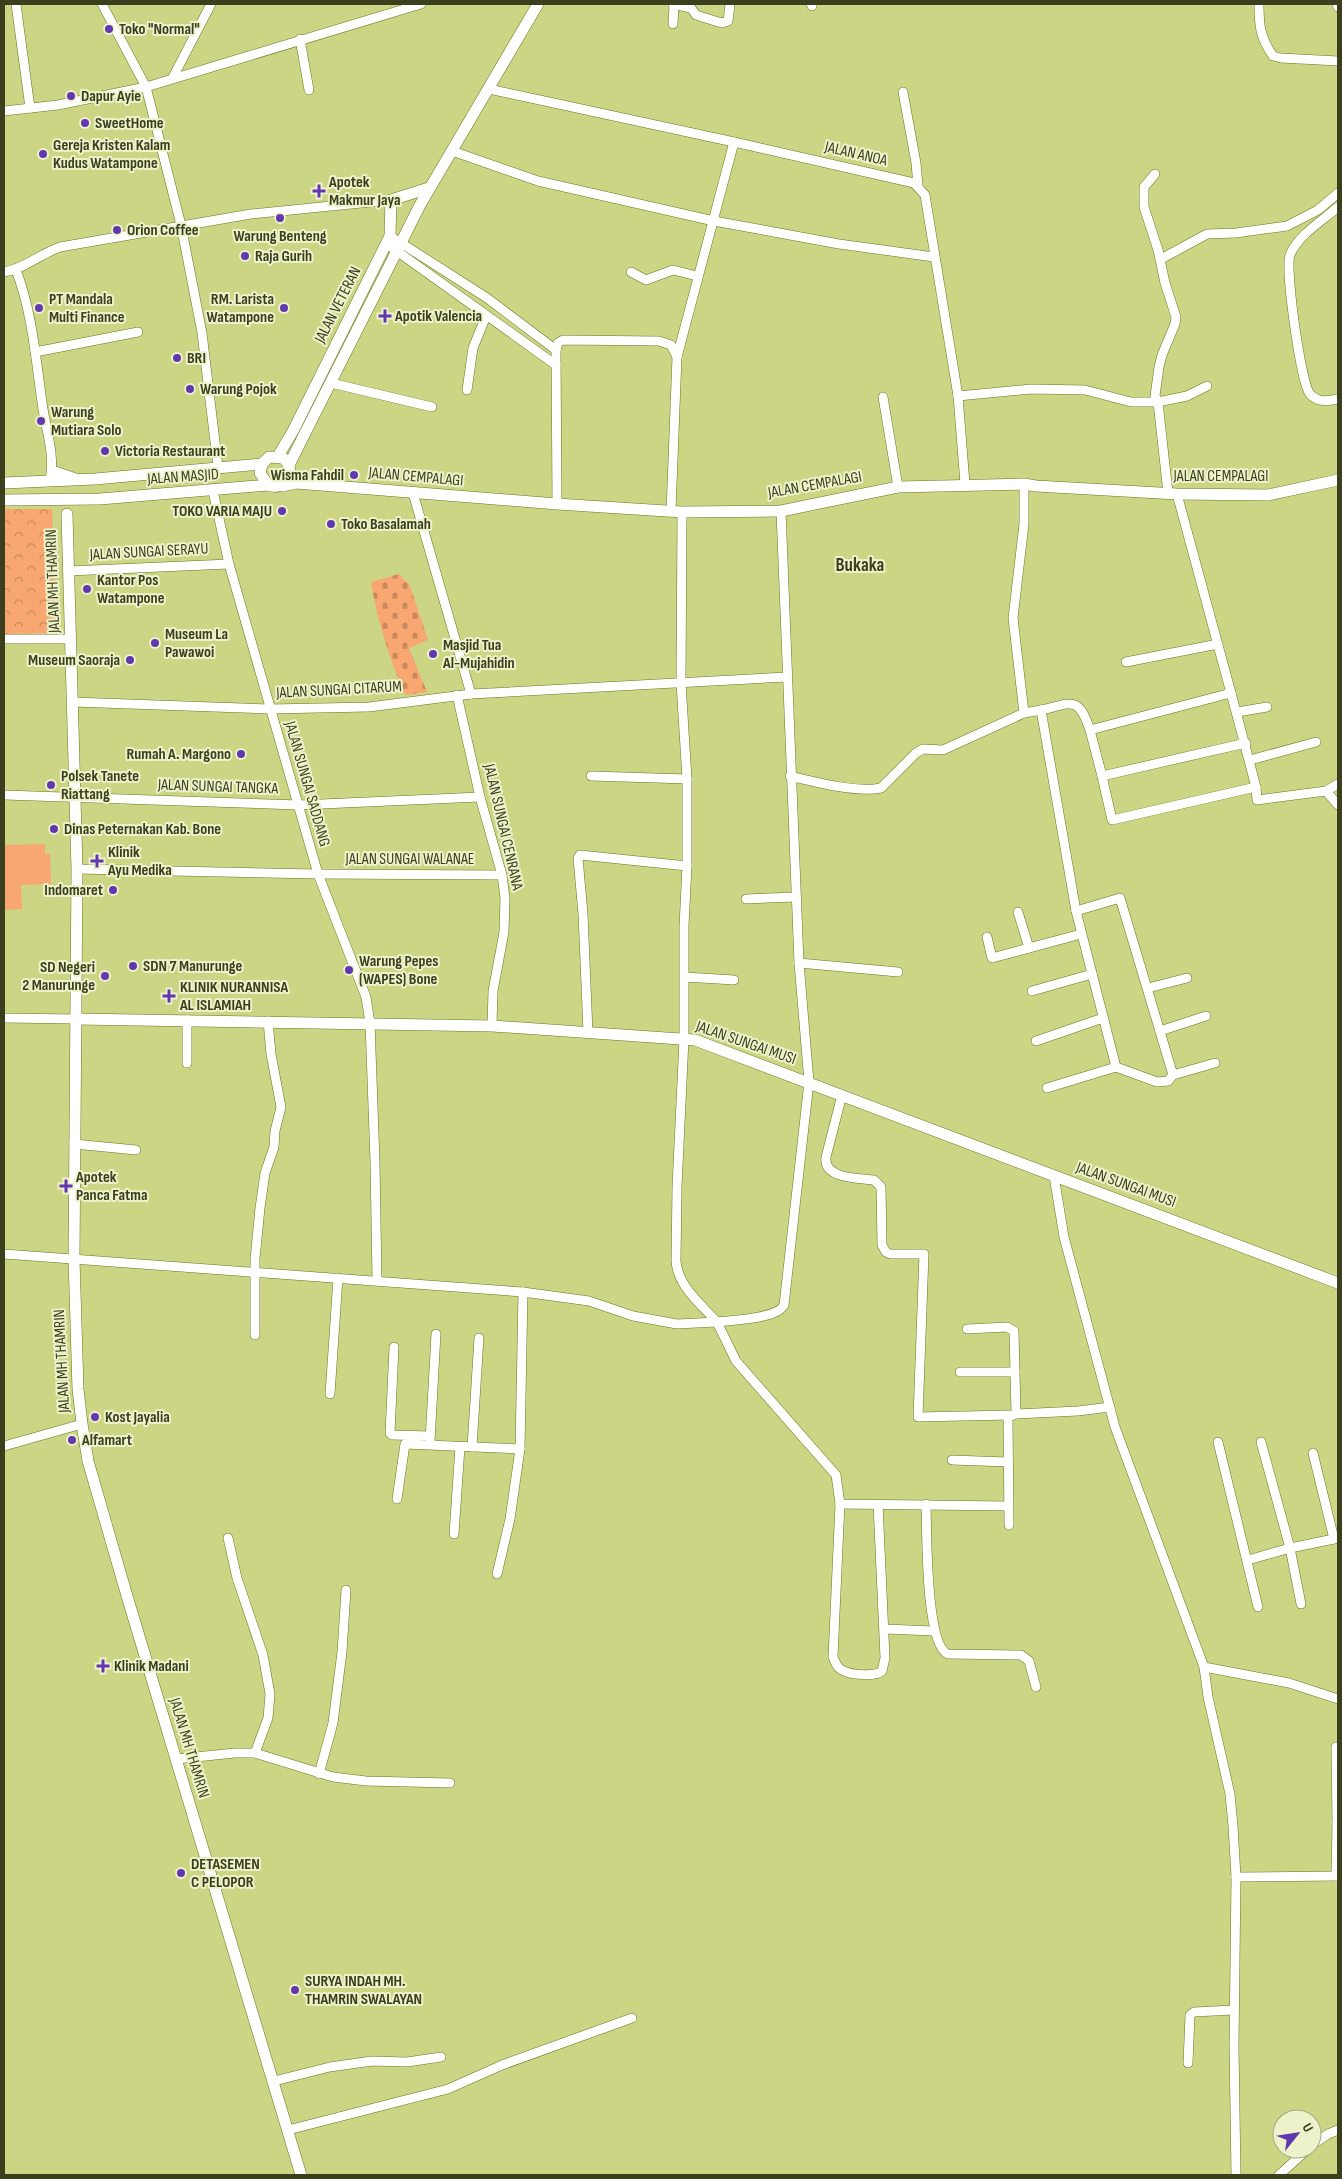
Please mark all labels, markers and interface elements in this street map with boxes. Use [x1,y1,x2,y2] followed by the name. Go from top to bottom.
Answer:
[119,20,200,39] place label: Toko "Normal"
[103,23,115,35] marker: Toko "Normal"
[81,87,141,106] place label: Dapur Ayie
[65,90,77,102] marker: Dapur Ayie
[95,114,164,133] place label: SweetHome
[79,117,91,129] marker: SweetHome
[53,136,170,173] place label: Gereja Kristen Kalam Kudus Watampone
[822,137,889,170] street label: JALAN ANOA
[37,148,49,160] marker: Gereja Kristen Kalam Kudus Watampone
[328,173,400,210] place label: Apotek Makmur Jaya
[313,185,325,197] marker: Apotek Makmur Jaya
[274,212,286,224] marker: Warung Benteng
[127,221,199,240] place label: Orion Coffee
[111,224,123,236] marker: Orion Coffee
[233,227,327,246] place label: Warung Benteng
[255,247,312,266] place label: Raja Gurih
[239,250,251,262] marker: Raja Gurih
[310,264,365,347] street label: JALAN VETERAN
[49,290,125,327] place label: PT Mandala Multi Finance
[206,290,274,327] place label: RM. Larista Watampone
[33,302,45,314] marker: PT Mandala Multi Finance
[278,302,290,314] marker: RM. Larista Watampone
[394,307,482,326] place label: Apotik Valencia
[379,310,391,322] marker: Apotik Valencia
[187,349,206,368] place label: BRI
[171,352,183,364] marker: BRI
[200,380,277,399] place label: Warung Pojok
[184,383,196,395] marker: Warung Pojok
[51,403,121,440] place label: Warung Mutiara Solo
[35,415,47,427] marker: Warung Mutiara Solo
[115,442,225,461] place label: Victoria Restaurant
[99,445,111,457] marker: Victoria Restaurant
[367,463,464,491] street label: JALAN CEMPALAGI
[146,465,219,489] street label: JALAN MASJID
[271,466,344,485] place label: Wisma Fahdil
[766,467,863,503] street label: JALAN CEMPALAGI
[1173,467,1268,486] street label: JALAN CEMPALAGI
[348,469,360,481] marker: Wisma Fahdil
[172,502,272,521] place label: TOKO VARIA MAJU
[276,505,288,517] marker: TOKO VARIA MAJU
[341,515,431,534] place label: Toko Basalamah
[325,518,337,530] marker: Toko Basalamah
[42,529,64,634] street label: JALAN MH THAMRIN
[88,539,209,565] street label: JALAN SUNGAI SERAYU
[836,554,884,577] district label: Bukaka
[97,571,165,608] place label: Kantor Pos Watampone
[81,583,93,595] marker: Kantor Pos Watampone
[165,625,228,662] place label: Museum La Pawawoi
[442,636,515,673] place label: Masjid Tua Al-Mujahidin
[149,637,161,649] marker: Museum La Pawawoi
[427,648,439,660] marker: Masjid Tua Al-Mujahidin
[28,651,120,670] place label: Museum Saoraja
[124,654,136,666] marker: Museum Saoraja
[275,677,402,703] street label: JALAN SUNGAI CITARUM
[280,718,334,849] street label: JALAN SUNGAI SADDANG
[127,745,231,764] place label: Rumah A. Margono
[235,748,247,760] marker: Rumah A. Margono
[479,761,527,892] street label: JALAN SUNGAI CENRANA
[61,767,139,804] place label: Polsek Tanete Riattang
[157,775,279,799] street label: JALAN SUNGAI TANGKA
[45,779,57,791] marker: Polsek Tanete Riattang
[64,820,221,839] place label: Dinas Peternakan Kab. Bone
[48,823,60,835] marker: Dinas Peternakan Kab. Bone
[107,843,172,880] place label: Klinik Ayu Medika
[345,850,474,869] street label: JALAN SUNGAI WALANAE
[90,854,104,868] marker: Klinik Ayu Medika
[44,881,103,900] place label: Indomaret
[107,884,119,896] marker: Indomaret
[359,952,439,989] place label: Warung Pepes (WAPES) Bone
[143,957,242,976] place label: SDN 7 Manurunge
[22,958,95,995] place label: SD Negeri 2 Manurunge
[127,960,139,972] marker: SDN 7 Manurunge
[343,964,355,976] marker: Warung Pepes (WAPES) Bone
[99,970,111,982] marker: SD Negeri 2 Manurunge
[179,978,288,1015] place label: KLINIK NURANNISA AL ISLAMIAH
[162,989,176,1003] marker: KLINIK NURANNISA AL ISLAMIAH
[692,1017,799,1069] street label: JALAN SUNGAI MUSI
[1073,1158,1179,1212] street label: JALAN SUNGAI MUSI
[75,1168,147,1205] place label: Apotek Panca Fatma
[60,1180,72,1192] marker: Apotek Panca Fatma
[50,1309,74,1414] street label: JALAN MH THAMRIN
[105,1408,170,1427] place label: Kost Jayalia
[89,1411,101,1423] marker: Kost Jayalia
[81,1431,132,1450] place label: Alfamart
[66,1434,78,1446] marker: Alfamart
[114,1657,189,1676] place label: Klinik Madani
[96,1659,110,1673] marker: Klinik Madani
[164,1695,213,1800] street label: JALAN MH THAMRIN
[191,1855,260,1892] place label: DETASEMEN C PELOPOR
[175,1867,187,1879] marker: DETASEMEN C PELOPOR
[305,1972,422,2009] place label: SURYA INDAH MH. THAMRIN SWALAYAN
[289,1984,301,1996] marker: SURYA INDAH MH. THAMRIN SWALAYAN
[1272,2109,1322,2159] north arrow
[1299,2120,1317,2135] text: U

